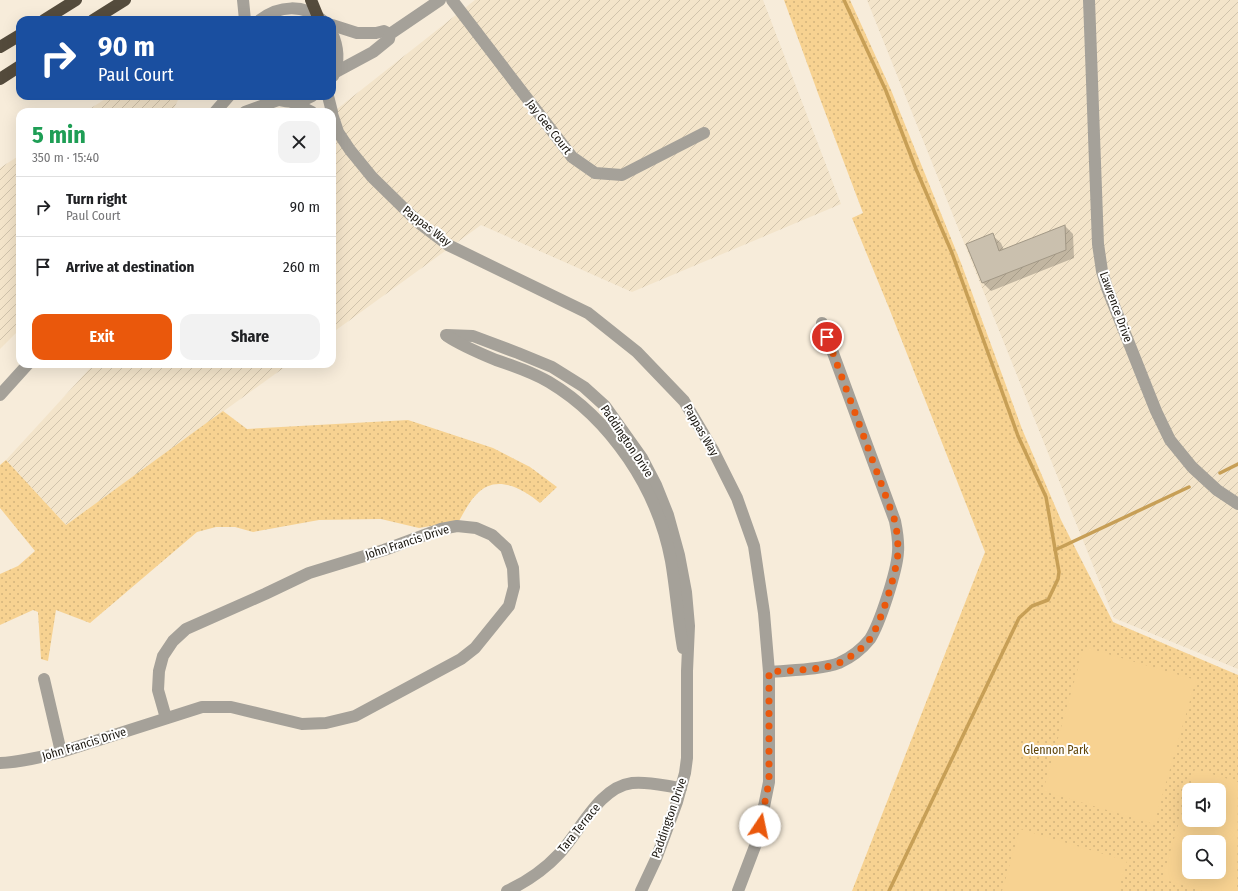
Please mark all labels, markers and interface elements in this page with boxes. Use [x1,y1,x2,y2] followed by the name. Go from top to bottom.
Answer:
[98,30,155,63] text: 90 m
[32,32,84,84] icon: right
[98,64,174,86] text: Paul Court
[523,97,575,157] street label: Jay Gee Court
[32,121,86,149] text: 5 min
[278,121,320,163] button: close
[32,150,99,165] text: 350 m · 15:40
[66,190,127,208] text: Turn right
[32,196,54,218] icon: right
[290,198,320,216] text: 90 m
[400,203,455,250] street label: Pappas Way
[66,208,121,223] text: Paul Court
[32,256,54,278] icon: arrive
[66,258,194,276] text: Arrive at destination
[283,258,320,276] text: 260 m
[1097,270,1135,344] street label: Lawrence Drive
[32,314,172,360] button: Exit
[180,314,320,360] button: Share
[810,320,844,354] pin
[816,326,838,348] icon: arrive
[598,402,656,480] street label: Paddington Drive
[681,402,722,459] street label: Pappas Way
[363,522,451,562] street label: John Francis Drive
[40,725,128,763] street label: John Francis Drive
[1023,743,1089,757] park label: Glennon Park
[649,776,689,860] street label: Paddington Drive
[1182,783,1226,879] map controls
[1182,783,1226,827] button: sound
[555,801,603,855] street label: Tara Terrace
[739,805,781,847] position arrow
[1182,835,1226,879] button: search

